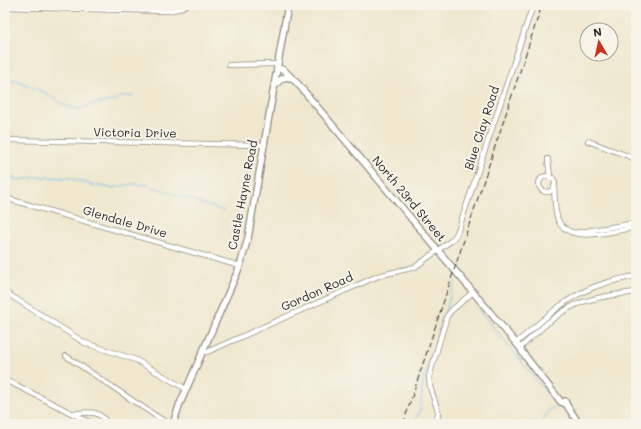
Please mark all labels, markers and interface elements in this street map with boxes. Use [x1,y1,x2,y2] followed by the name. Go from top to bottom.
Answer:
[579,22,619,62] north arrow
[592,24,603,40] text: N
[460,83,502,172] street label: Blue Clay Road
[93,123,177,141] street label: Victoria Drive
[224,138,261,251] street label: Castle Hayne Road
[369,152,450,245] street label: North 23rd Street
[81,201,169,241] street label: Glendale Drive
[278,268,355,314] street label: Gordon Road

